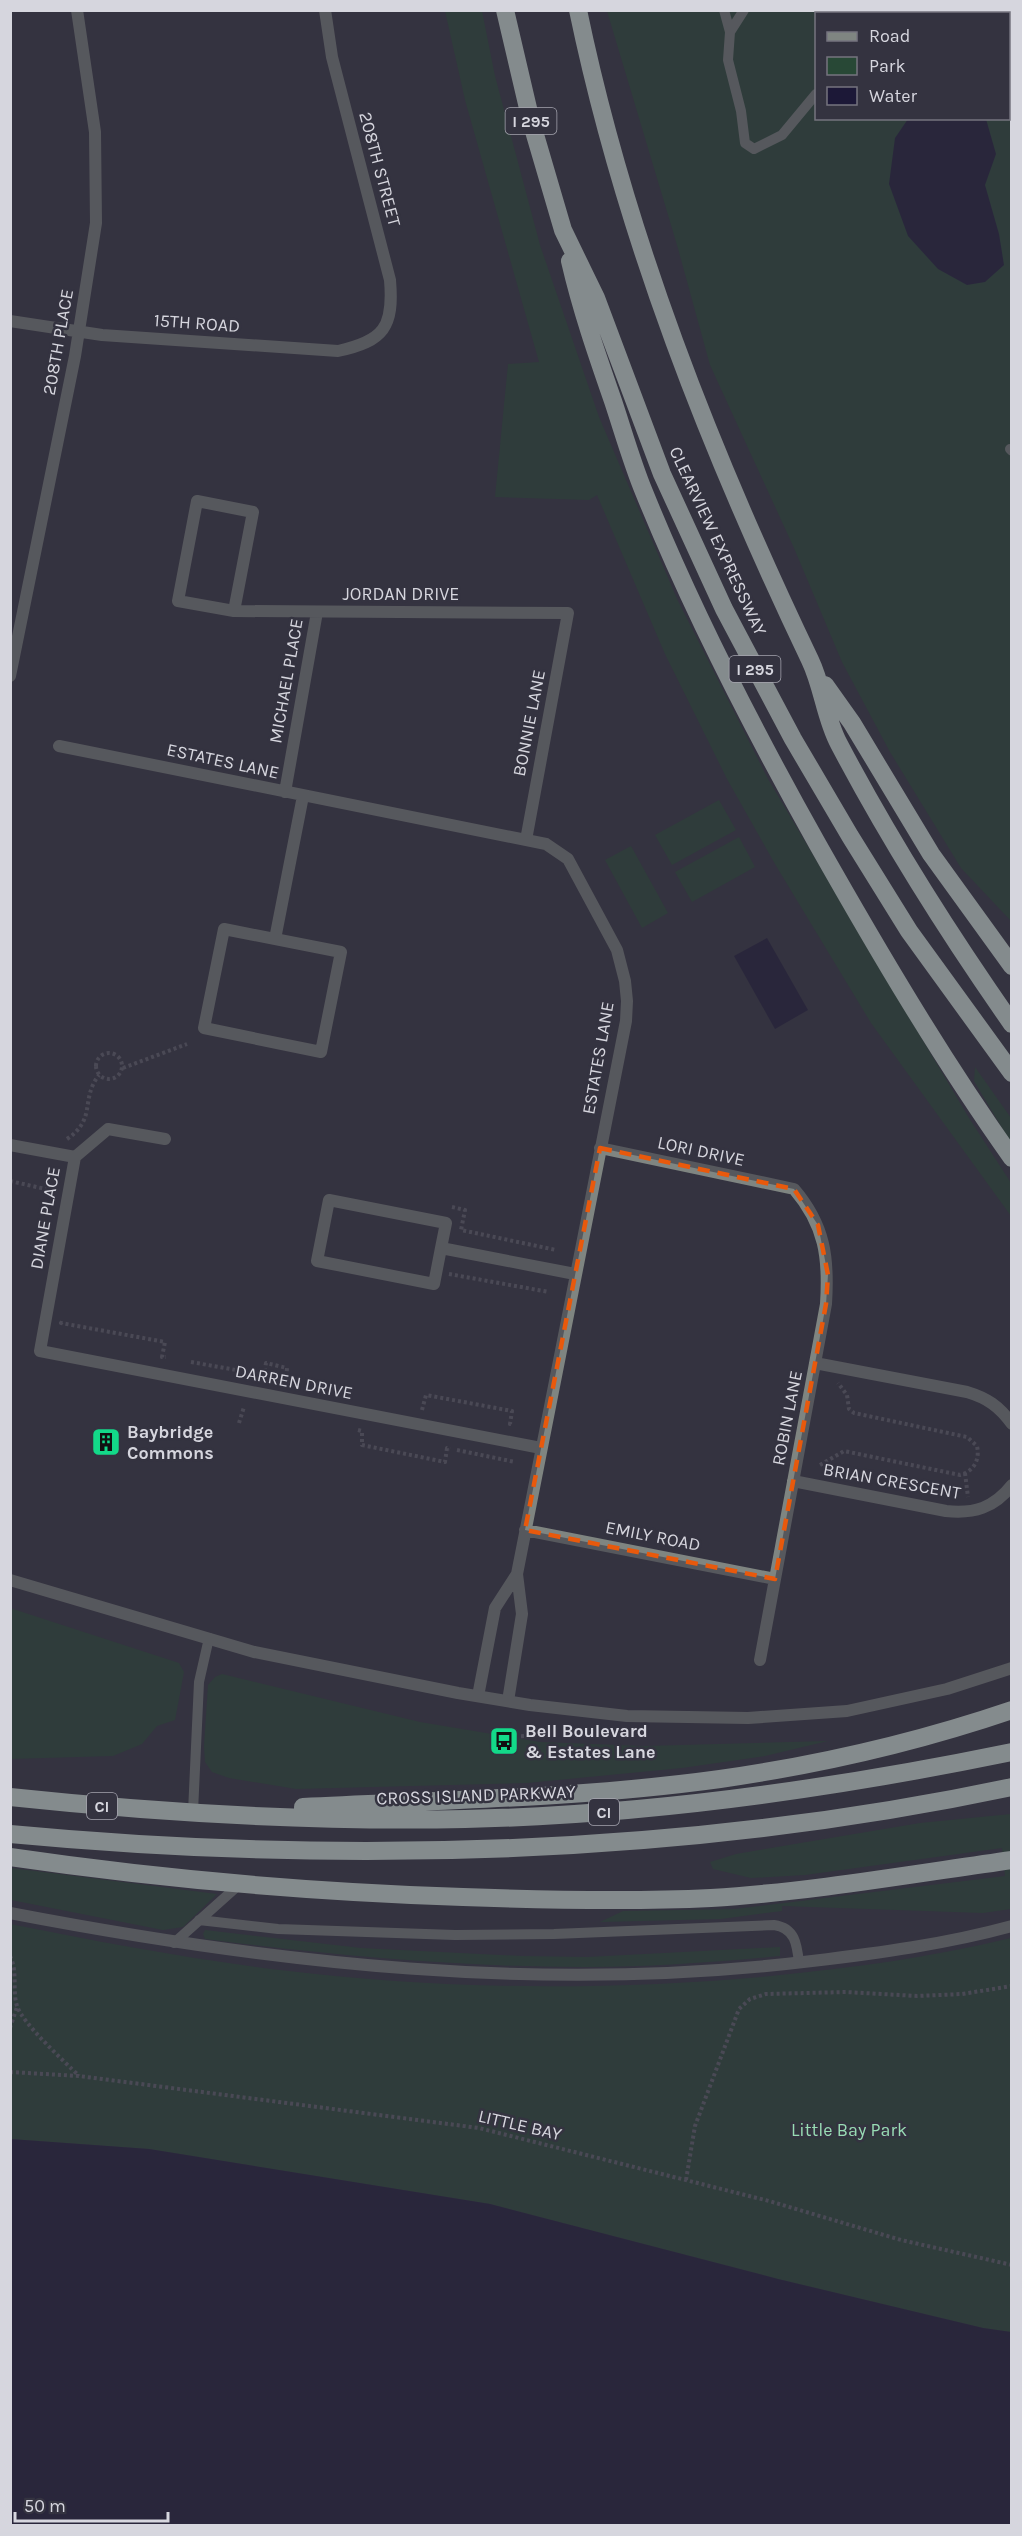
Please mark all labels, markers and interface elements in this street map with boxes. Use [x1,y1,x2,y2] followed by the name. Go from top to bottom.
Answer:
[815,12,1010,120] legend
[869,25,910,47] text: Road
[869,55,906,77] text: Park
[869,85,917,107] text: Water
[506,108,556,134] road number: I 295
[354,109,406,229] street label: 208TH STREET
[38,287,78,397] street label: 208TH PLACE
[153,309,241,337] street label: 15TH ROAD
[664,443,772,639] street label: CLEARVIEW EXPRESSWAY
[343,583,459,605] street label: JORDAN DRIVE
[264,617,308,745] street label: MICHAEL PLACE
[730,656,780,682] road number: I 295
[508,668,550,778] street label: BONNIE LANE
[165,738,281,784] street label: ESTATES LANE
[577,1000,619,1116] street label: ESTATES LANE
[655,1131,747,1171] street label: LORI DRIVE
[25,1165,65,1271] street label: DIANE PLACE
[233,1360,355,1404] street label: DARREN DRIVE
[767,1368,807,1468] street label: ROBIN LANE
[127,1421,214,1464] place label: Baybridge Commons
[90,1426,122,1458] building icon: Baybridge Commons
[821,1458,963,1504] street label: BRIAN CRESCENT
[603,1516,703,1556] street label: EMILY ROAD
[525,1720,655,1763] place label: Bell Boulevard & Estates Lane
[488,1725,520,1757] bus stop icon: Bell Boulevard & Estates Lane
[376,1781,576,1809] street label: CROSS ISLAND PARKWAY
[87,1793,117,1819] road number: CI
[589,1799,619,1825] road number: CI
[476,2105,564,2145] street label: LITTLE BAY
[791,2119,907,2141] park label: Little Bay Park
[15,2485,168,2523] scale bar
[24,2495,66,2517] text: 50 m

